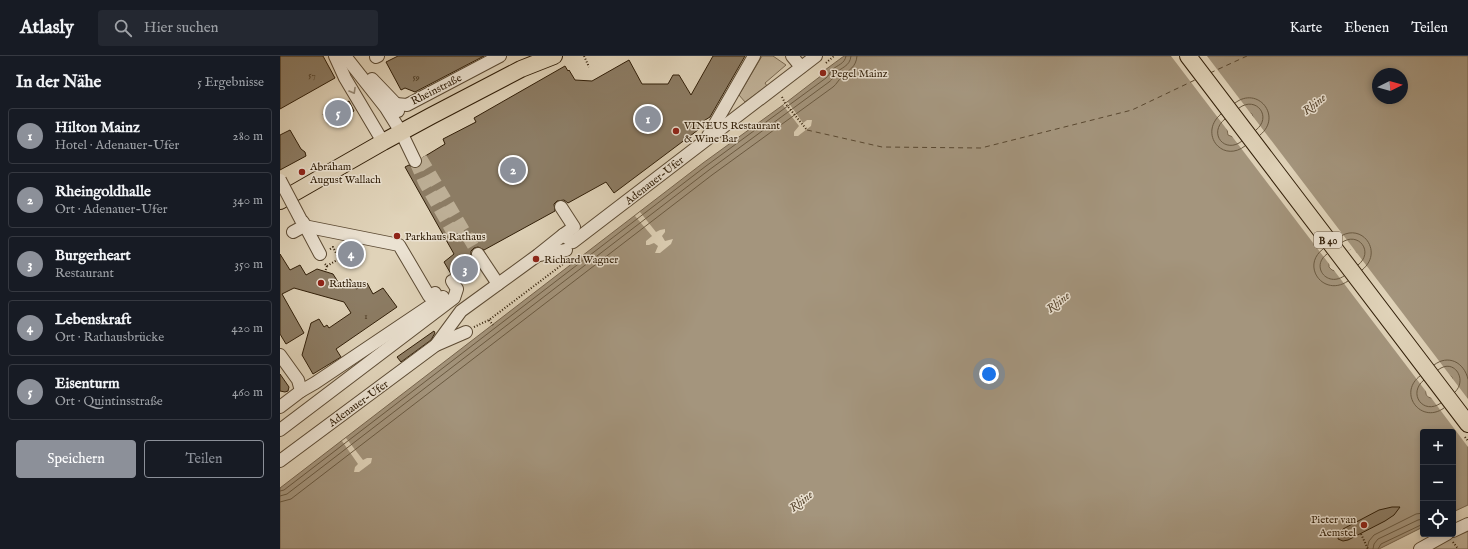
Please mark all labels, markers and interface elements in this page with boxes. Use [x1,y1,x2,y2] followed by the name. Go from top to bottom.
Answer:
[98,10,378,46] search box
[20,16,74,40] text: Atlasly
[112,17,134,39] icon: search
[144,18,219,37] text: Hier suchen
[1290,19,1322,37] text: Karte
[1344,19,1389,37] text: Ebenen
[1411,19,1448,37] text: Teilen
[831,67,888,81] place label: Pegel Mainz
[818,68,828,78] marker: Pegel Mainz
[1372,68,1408,104] north arrow
[308,70,316,81] house number: 57
[409,71,464,109] street label: Rheinstraße
[16,72,101,93] text: In der Nähe
[412,72,420,83] house number: 59
[197,74,264,91] text: 5 Ergebnisse
[349,87,356,94] one-way arrow
[1299,90,1329,118] water label: Rhine
[325,98,351,128] pin: 5
[635,104,661,134] pin: 1
[55,118,140,137] text: Hilton Mainz
[683,119,780,146] place label: VINEUS Restaurant & Wine Bar
[671,126,681,136] marker: VINEUS Restaurant & Wine Bar
[28,128,32,145] text: 1
[233,128,263,145] text: 280 m
[55,137,179,154] text: Hotel · Adenauer-Ufer
[622,153,687,209] street label: Adenauer-Ufer
[500,155,526,185] pin: 2
[309,160,381,187] place label: Abraham August Wallach
[297,167,307,177] marker: Abraham August Wallach
[55,182,151,201] text: Rheingoldhalle
[27,192,33,209] text: 2
[233,192,263,209] text: 340 m
[55,201,167,218] text: Ort · Adenauer-Ufer
[405,230,486,244] place label: Parkhaus Rathaus
[392,231,402,241] marker: Parkhaus Rathaus
[1314,232,1342,248] road number: B 40
[338,239,364,269] pin: 4
[55,246,131,265] text: Burgerheart
[544,253,618,267] place label: Richard Wagner
[452,254,478,284] pin: 3
[531,254,541,264] marker: Richard Wagner
[28,256,32,273] text: 3
[234,256,263,273] text: 350 m
[55,265,114,282] text: Restaurant
[329,277,366,291] place label: Rathaus
[316,278,326,288] marker: Rathaus
[1043,288,1073,316] water label: Rhine
[55,310,131,329] text: Lebenskraft
[364,311,368,322] house number: 1
[27,320,33,337] text: 4
[231,320,263,337] text: 420 m
[55,329,164,346] text: Ort · Rathausbrücke
[979,364,999,384] your location
[55,374,120,393] text: Eisenturm
[325,377,391,431] street label: Adenauer-Ufer
[28,384,32,401] text: 5
[232,384,263,401] text: 460 m
[55,393,163,410] text: Ort · Quintinsstraße
[1420,429,1456,537] map controls
[1420,429,1456,465] button: +
[16,440,136,478] button: Speichern
[144,440,264,478] button: Teilen
[1420,465,1456,501] button: −
[786,487,816,515] water label: Rhine
[1420,501,1456,537] button: locate
[1311,513,1356,540] place label: Pieter van Aemstel
[1359,520,1369,530] marker: Pieter van Aemstel

